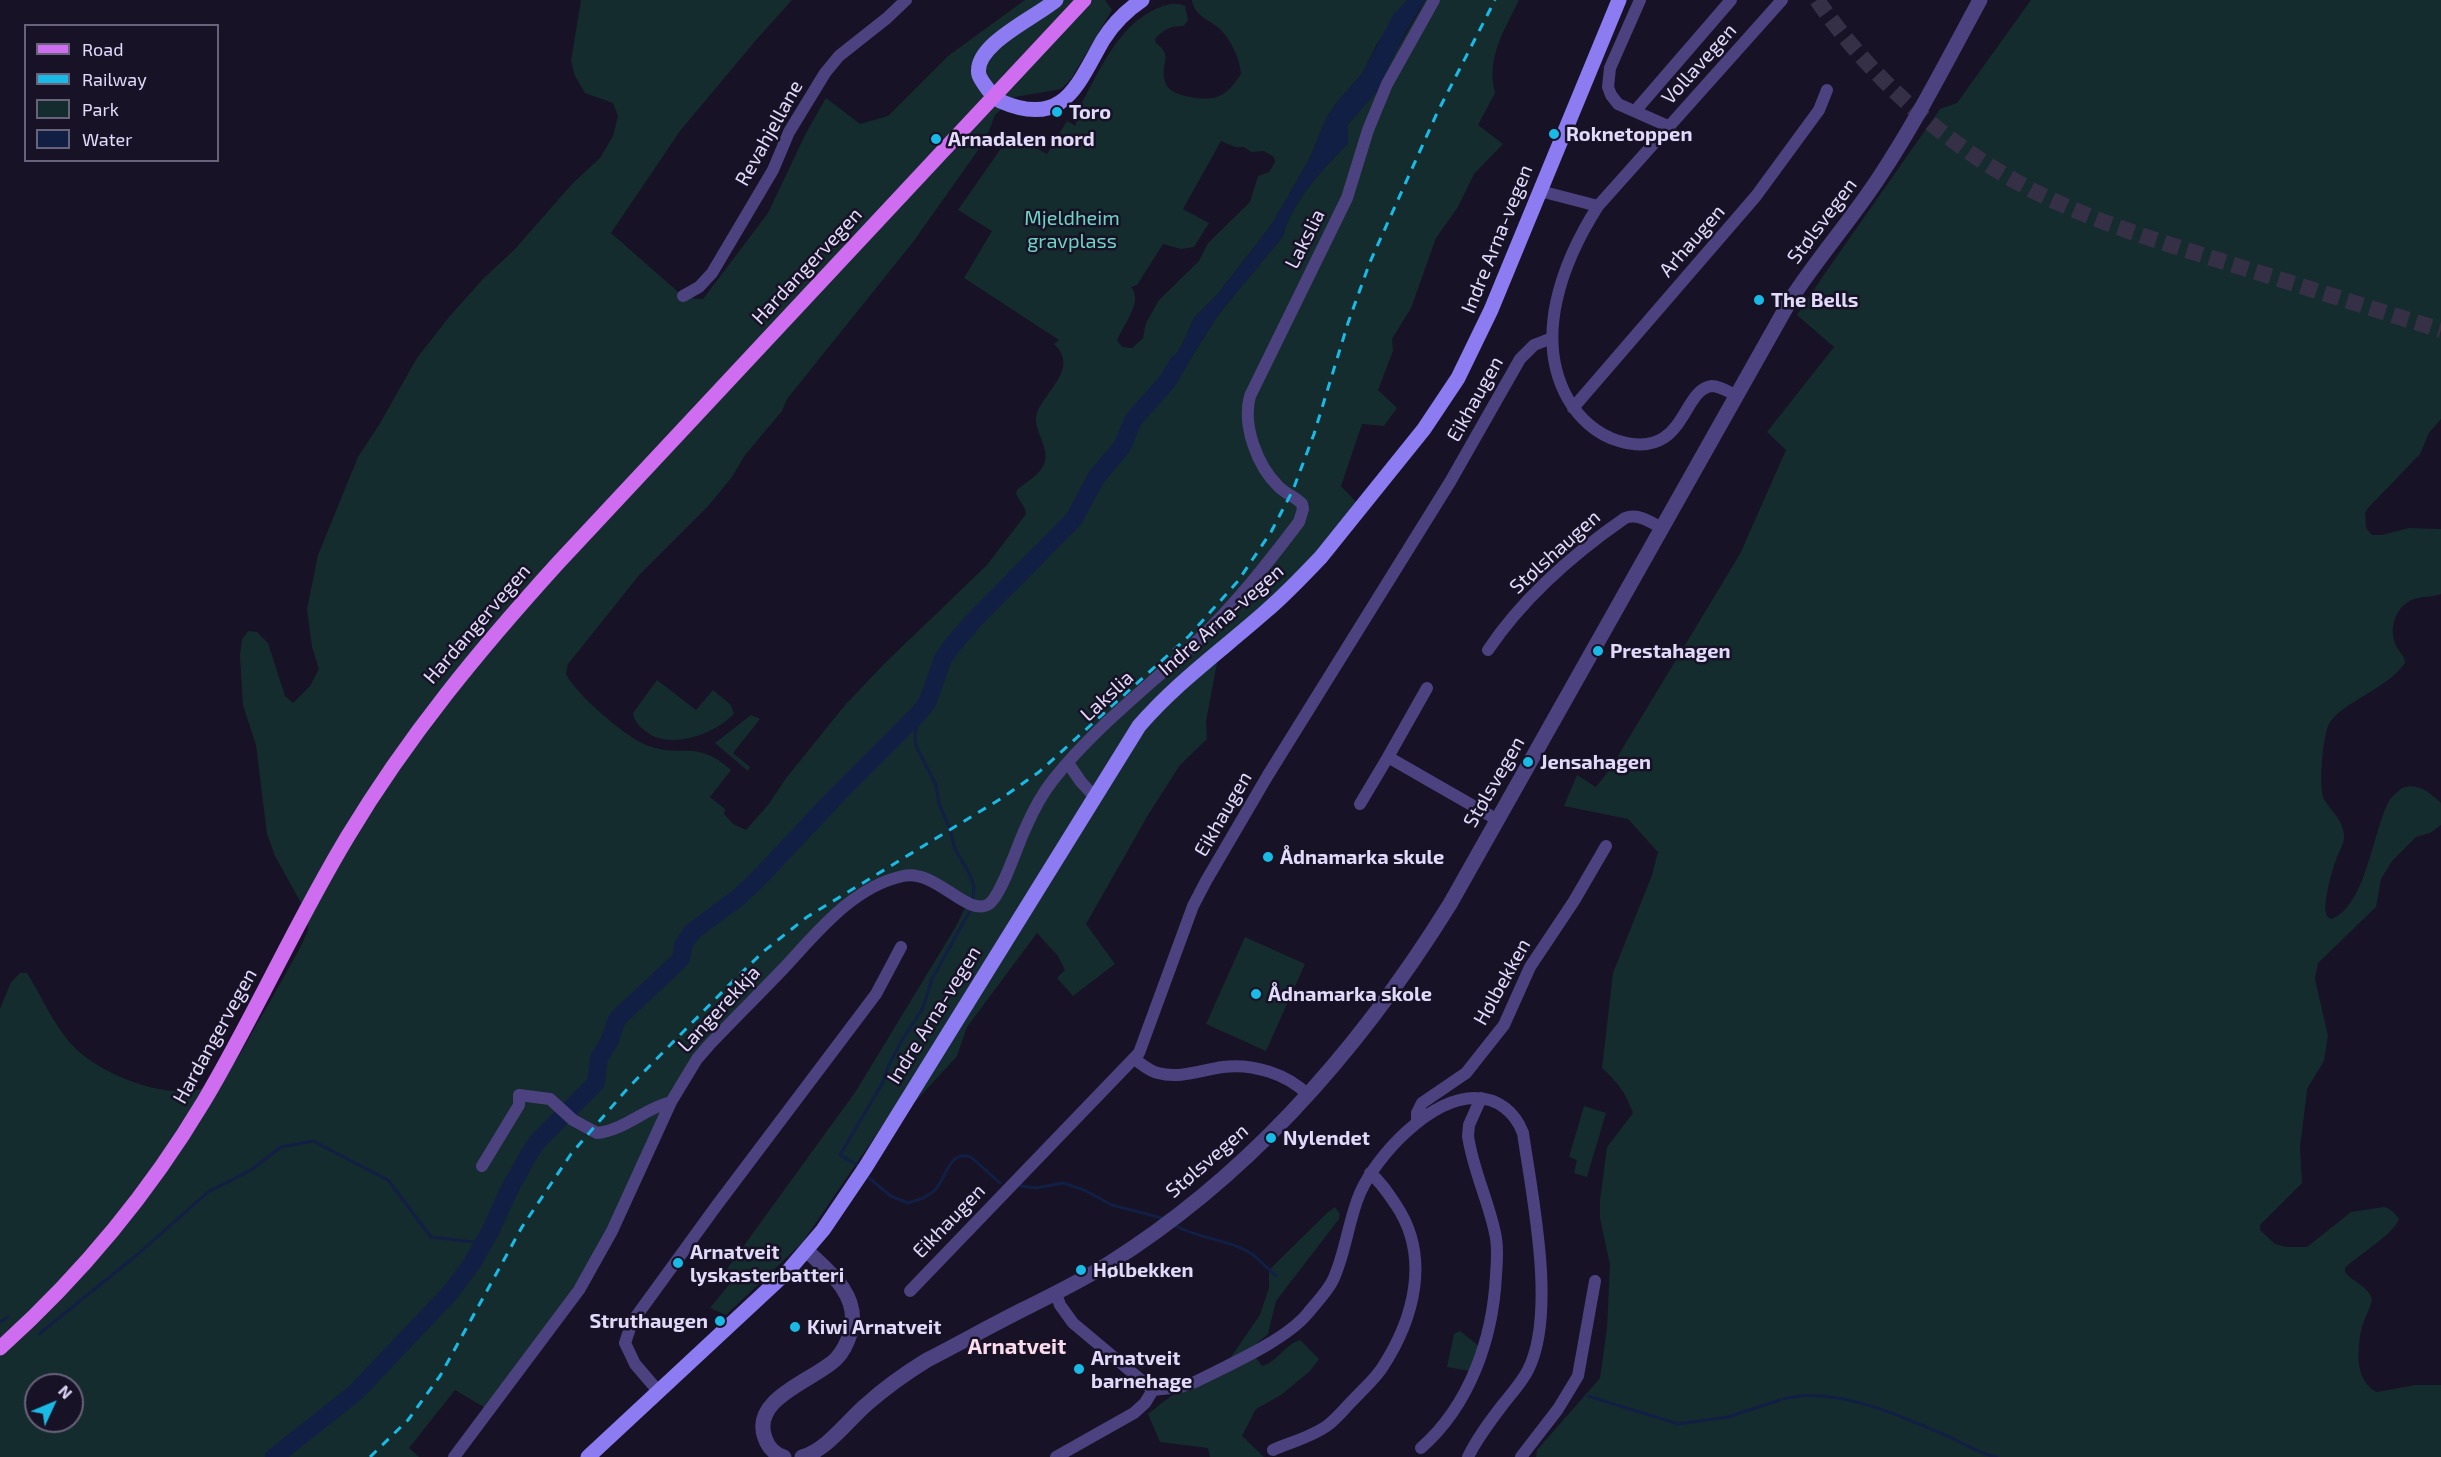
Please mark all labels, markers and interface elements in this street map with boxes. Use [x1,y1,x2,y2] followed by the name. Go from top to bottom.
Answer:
[1657,19,1741,109] street label: Vollavegen
[24,24,219,162] legend
[82,38,123,60] text: Road
[82,68,147,90] text: Railway
[730,76,808,190] street label: Revahjellane
[82,98,119,120] text: Park
[1069,100,1111,124] place label: Toro
[1050,105,1064,119] marker: Toro
[1566,122,1692,146] place label: Roknetoppen
[948,127,1095,151] place label: Arnadalen nord
[1547,127,1561,141] marker: Roknetoppen
[82,128,132,150] text: Water
[929,132,943,146] marker: Arnadalen nord
[1456,161,1538,317] street label: Indre Arna-vegen
[1782,174,1862,268] street label: Stølsvegen
[1654,200,1730,282] street label: Arhaugen
[747,203,867,329] street label: Hardangervegen
[1280,205,1330,273] street label: Lakslia
[1024,206,1120,253] park label: Mjeldheim gravplass
[1771,288,1858,312] place label: The Bells
[1752,293,1766,307] marker: The Bells
[1442,352,1508,446] street label: Eikhaugen
[1505,505,1605,599] street label: Stølshaugen
[419,559,535,689] street label: Hardangervegen
[1154,559,1288,681] street label: Indre Arna-vegen
[1610,639,1730,663] place label: Prestahagen
[1591,644,1605,658] marker: Prestahagen
[1076,666,1138,726] street label: Lakslia
[1458,732,1530,832] street label: Stølsvegen
[1540,750,1651,774] place label: Jensahagen
[1521,755,1535,769] marker: Jensahagen
[1189,767,1257,861] street label: Eikhaugen
[1280,845,1444,869] place label: Ådnamarka skule
[1261,850,1275,864] marker: Ådnamarka skule
[1468,935,1536,1029] street label: Hølbekken
[882,942,986,1088] street label: Indre Arna-vegen
[673,961,765,1057] street label: Langerekkja
[168,964,262,1108] street label: Hardangervegen
[1268,982,1432,1006] place label: Ådnamarka skole
[1249,987,1263,1001] marker: Ådnamarka skole
[1161,1119,1253,1203] street label: Stølsvegen
[1283,1126,1370,1150] place label: Nylendet
[1264,1131,1278,1145] marker: Nylendet
[908,1179,990,1263] street label: Eikhaugen
[690,1240,844,1287] place label: Arnatveit lyskasterbatteri
[671,1256,685,1270] marker: Arnatveit lyskasterbatteri
[1093,1258,1194,1282] place label: Hølbekken
[1074,1263,1088,1277] marker: Hølbekken
[589,1309,708,1333] place label: Struthaugen
[713,1314,727,1328] marker: Struthaugen
[807,1315,941,1339] place label: Kiwi Arnatveit
[788,1320,802,1334] marker: Kiwi Arnatveit
[968,1334,1066,1360] district label: Arnatveit
[1091,1346,1192,1393] place label: Arnatveit barnehage
[1072,1362,1086,1376] marker: Arnatveit barnehage
[24,1373,84,1433] north arrow
[55,1381,77,1402] text: N

